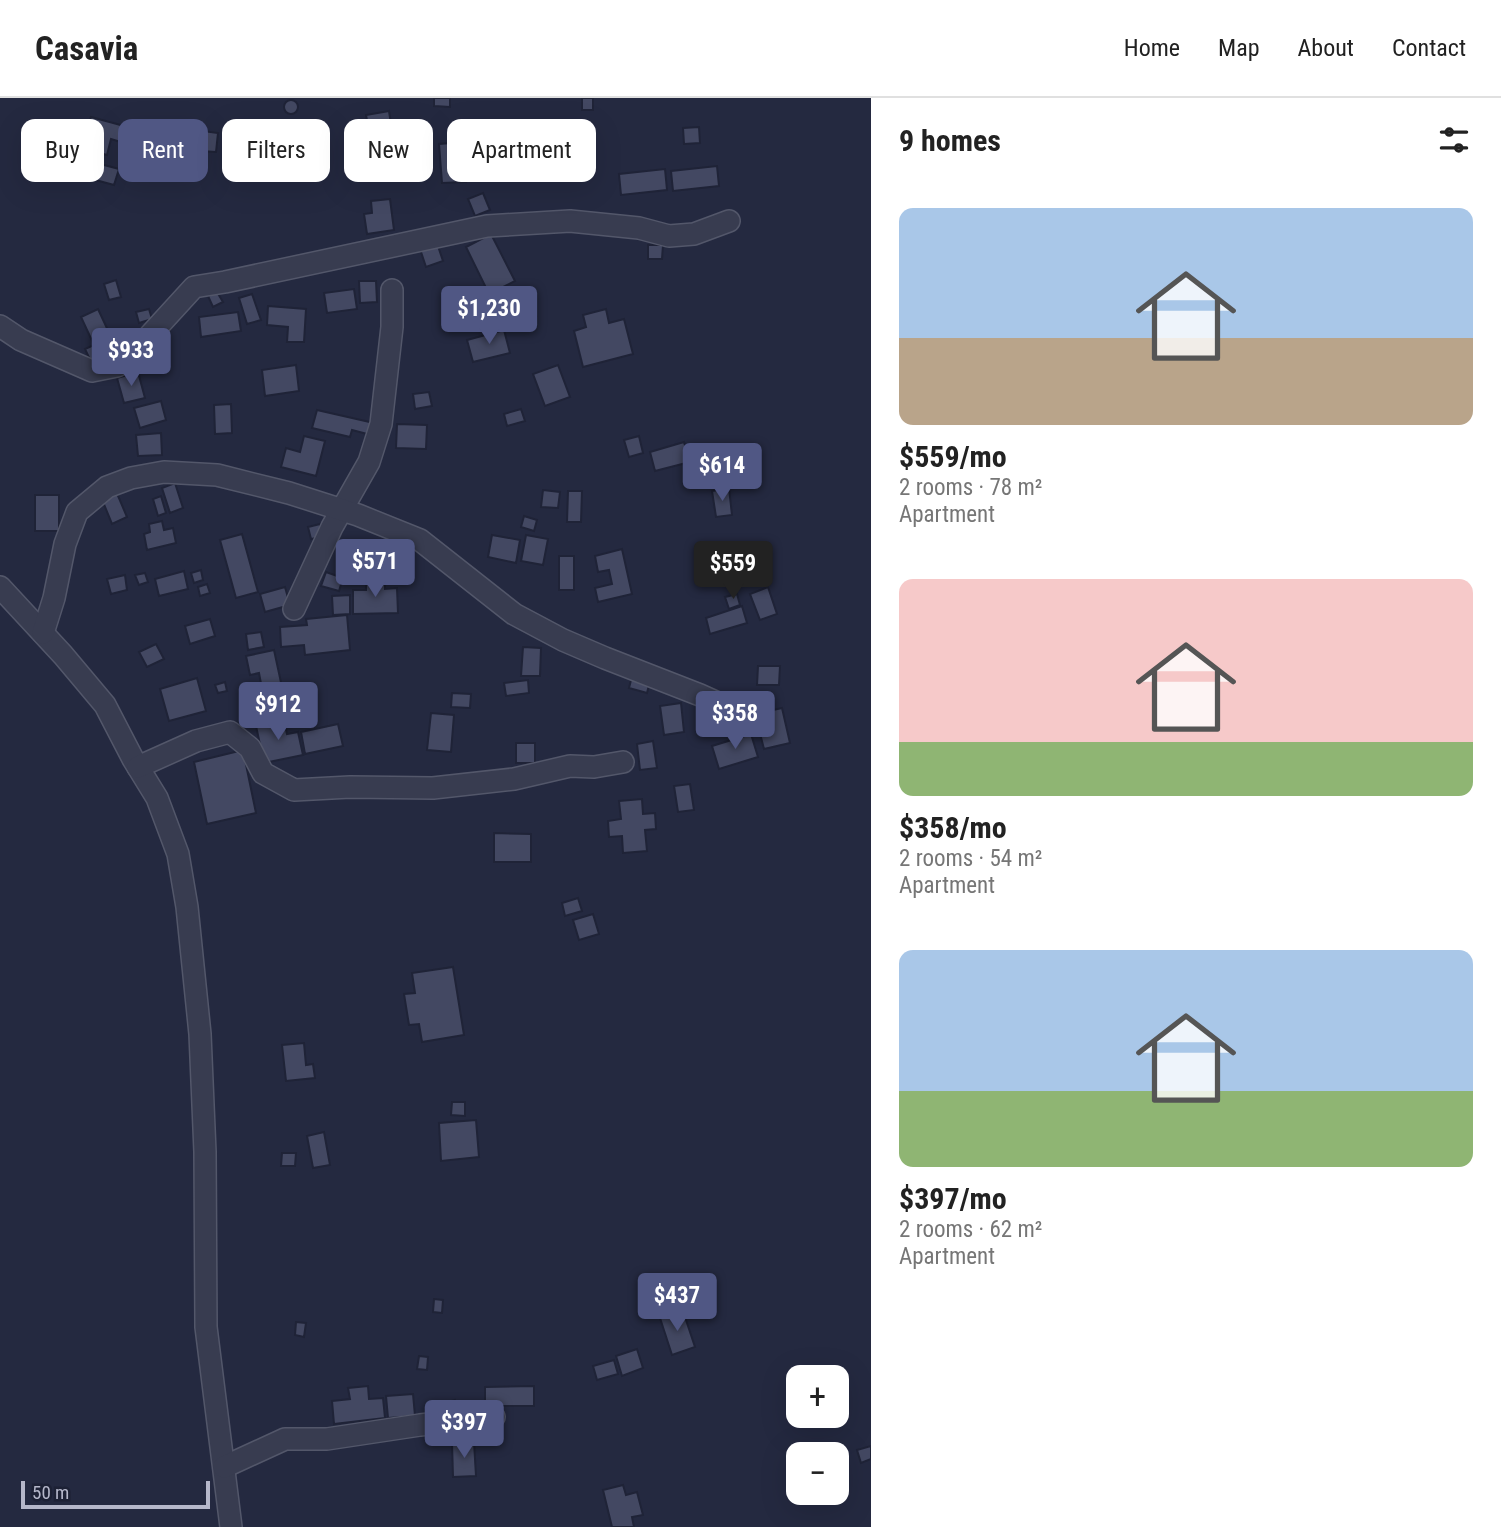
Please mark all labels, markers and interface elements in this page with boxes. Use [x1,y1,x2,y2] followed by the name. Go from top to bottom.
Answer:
[35,29,138,68] text: Casavia
[1124,34,1180,62] text: Home
[1218,34,1260,62] text: Map
[1298,34,1354,62] text: About
[1392,34,1466,62] text: Contact
[21,119,104,182] chip: Buy
[118,119,208,182] chip: Rent
[222,119,330,182] chip: Filters
[344,119,433,182] chip: New
[447,119,596,182] chip: Apartment
[1435,121,1473,159] icon: filters
[899,123,1001,158] text: 9 homes
[1123,253,1249,379] icon: home
[432,286,546,346] pin: $1,230
[457,295,521,322] text: $1,230
[90,328,172,388] pin: $933
[108,337,154,364] text: $933
[899,439,1007,474] text: $559/mo
[681,444,763,503] pin: $614
[699,452,745,479] text: $614
[899,474,1042,501] text: 2 rooms · 78 m²
[899,501,995,528] text: Apartment
[334,540,416,599] pin: $571
[692,542,774,601] pin: $559
[352,548,398,575] text: $571
[710,550,756,577] text: $559
[1123,624,1249,750] icon: home
[237,682,319,742] pin: $912
[255,691,301,718] text: $912
[694,692,776,751] pin: $358
[712,700,758,727] text: $358
[899,810,1007,845] text: $358/mo
[899,845,1042,872] text: 2 rooms · 54 m²
[899,872,995,899] text: Apartment
[1123,995,1249,1121] icon: home
[899,1181,1007,1216] text: $397/mo
[899,1216,1042,1243] text: 2 rooms · 62 m²
[899,1243,995,1270] text: Apartment
[636,1274,718,1333] pin: $437
[654,1282,700,1309] text: $437
[786,1365,849,1505] map controls
[786,1365,849,1428] button: +
[423,1400,505,1460] pin: $397
[441,1409,487,1436] text: $397
[786,1442,849,1505] button: −
[21,1478,210,1510] scale bar
[32,1481,69,1504] text: 50 m

